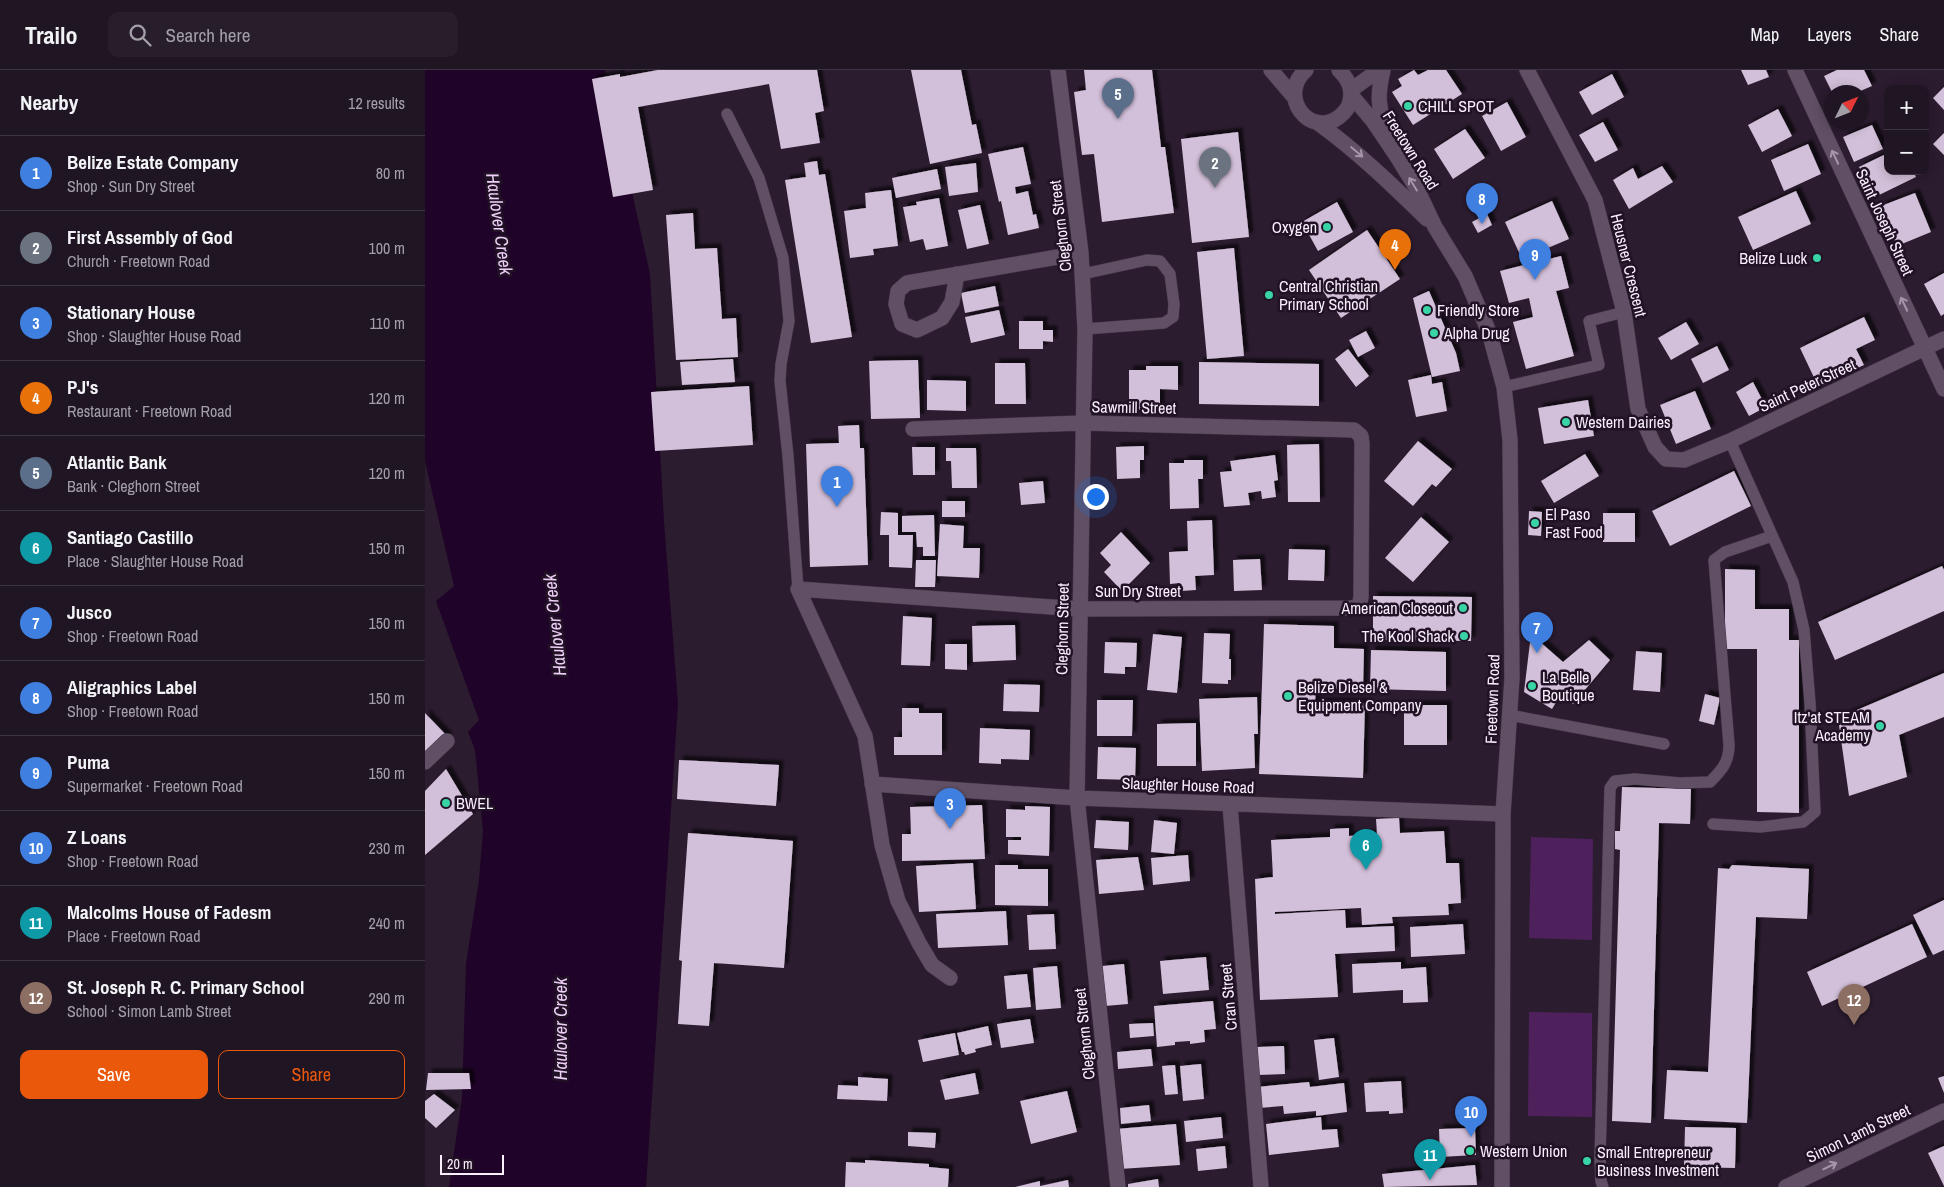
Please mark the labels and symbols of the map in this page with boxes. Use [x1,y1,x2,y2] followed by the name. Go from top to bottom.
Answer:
[1102,78,1134,119] pin: 5
[1824,85,1869,130] north arrow
[1418,95,1494,117] place label: CHILL SPOT
[1402,100,1414,112] marker: CHILL SPOT
[1378,106,1444,194] street label: Freetown Road
[1199,147,1231,188] pin: 2
[1350,147,1363,158] one-way arrow
[1830,150,1840,165] one-way arrow
[1851,165,1919,279] street label: Saint Joseph Street
[480,171,519,277] water label: Haulover Creek
[1408,177,1418,191] one-way arrow
[1043,179,1077,273] street label: Cleghorn Street
[1466,183,1498,224] pin: 8
[1606,211,1653,319] street label: Heusner Crescent
[1272,216,1317,238] place label: Oxygen
[1321,221,1333,233] marker: Oxygen
[1379,229,1411,270] pin: 4
[1519,239,1551,280] pin: 9
[1739,247,1807,269] place label: Belize Luck
[1811,252,1823,264] marker: Belize Luck
[1279,275,1378,315] place label: Central Christian Primary School
[1263,289,1275,301] marker: Central Christian Primary School
[1899,297,1908,312] one-way arrow
[1437,299,1519,321] place label: Friendly Store
[1421,304,1433,316] marker: Friendly Store
[1443,322,1510,344] place label: Alpha Drug
[1428,327,1440,339] marker: Alpha Drug
[1755,353,1859,417] street label: Saint Peter Street
[1092,395,1177,419] street label: Sawmill Street
[1576,411,1671,433] place label: Western Dairies
[1560,416,1572,428] marker: Western Dairies
[821,466,853,507] pin: 1
[1083,484,1109,510] your location
[1545,503,1603,543] place label: El Paso Fast Food
[1529,517,1541,529] marker: El Paso Fast Food
[537,572,572,677] water label: Haulover Creek
[1095,580,1181,602] street label: Sun Dry Street
[1050,583,1074,675] street label: Cleghorn Street
[1340,597,1453,619] place label: American Closeout
[1457,602,1469,614] marker: American Closeout
[1521,612,1553,653] pin: 7
[1361,625,1454,647] place label: The Kool Shack
[1458,630,1470,642] marker: The Kool Shack
[1479,654,1505,744] street label: Freetown Road
[1542,666,1595,706] place label: La Belle Boutique
[1298,676,1422,716] place label: Belize Diesel & Equipment Company
[1526,680,1538,692] marker: La Belle Boutique
[1282,690,1294,702] marker: Belize Diesel & Equipment Company
[1794,706,1870,746] place label: Itz'at STEAM Academy
[1874,720,1886,732] marker: Itz'at STEAM Academy
[1121,772,1255,798] street label: Slaughter House Road
[934,788,966,829] pin: 3
[456,792,494,814] place label: BWEL
[440,797,452,809] marker: BWEL
[1350,829,1382,870] pin: 6
[1214,962,1242,1031] street label: Cran Street
[548,977,573,1080] water label: Haulover Creek
[1838,984,1870,1025] pin: 12
[1068,987,1100,1081] street label: Cleghorn Street
[1455,1096,1487,1137] pin: 10
[1802,1098,1914,1168] street label: Simon Lamb Street
[1414,1139,1446,1180] pin: 11
[1480,1140,1567,1162] place label: Western Union
[1597,1141,1719,1181] place label: Small Entrepreneur Business Investment
[1464,1145,1476,1157] marker: Western Union
[440,1152,504,1175] scale bar
[1581,1155,1593,1167] marker: Small Entrepreneur Business Investment
[1822,1161,1837,1170] one-way arrow

